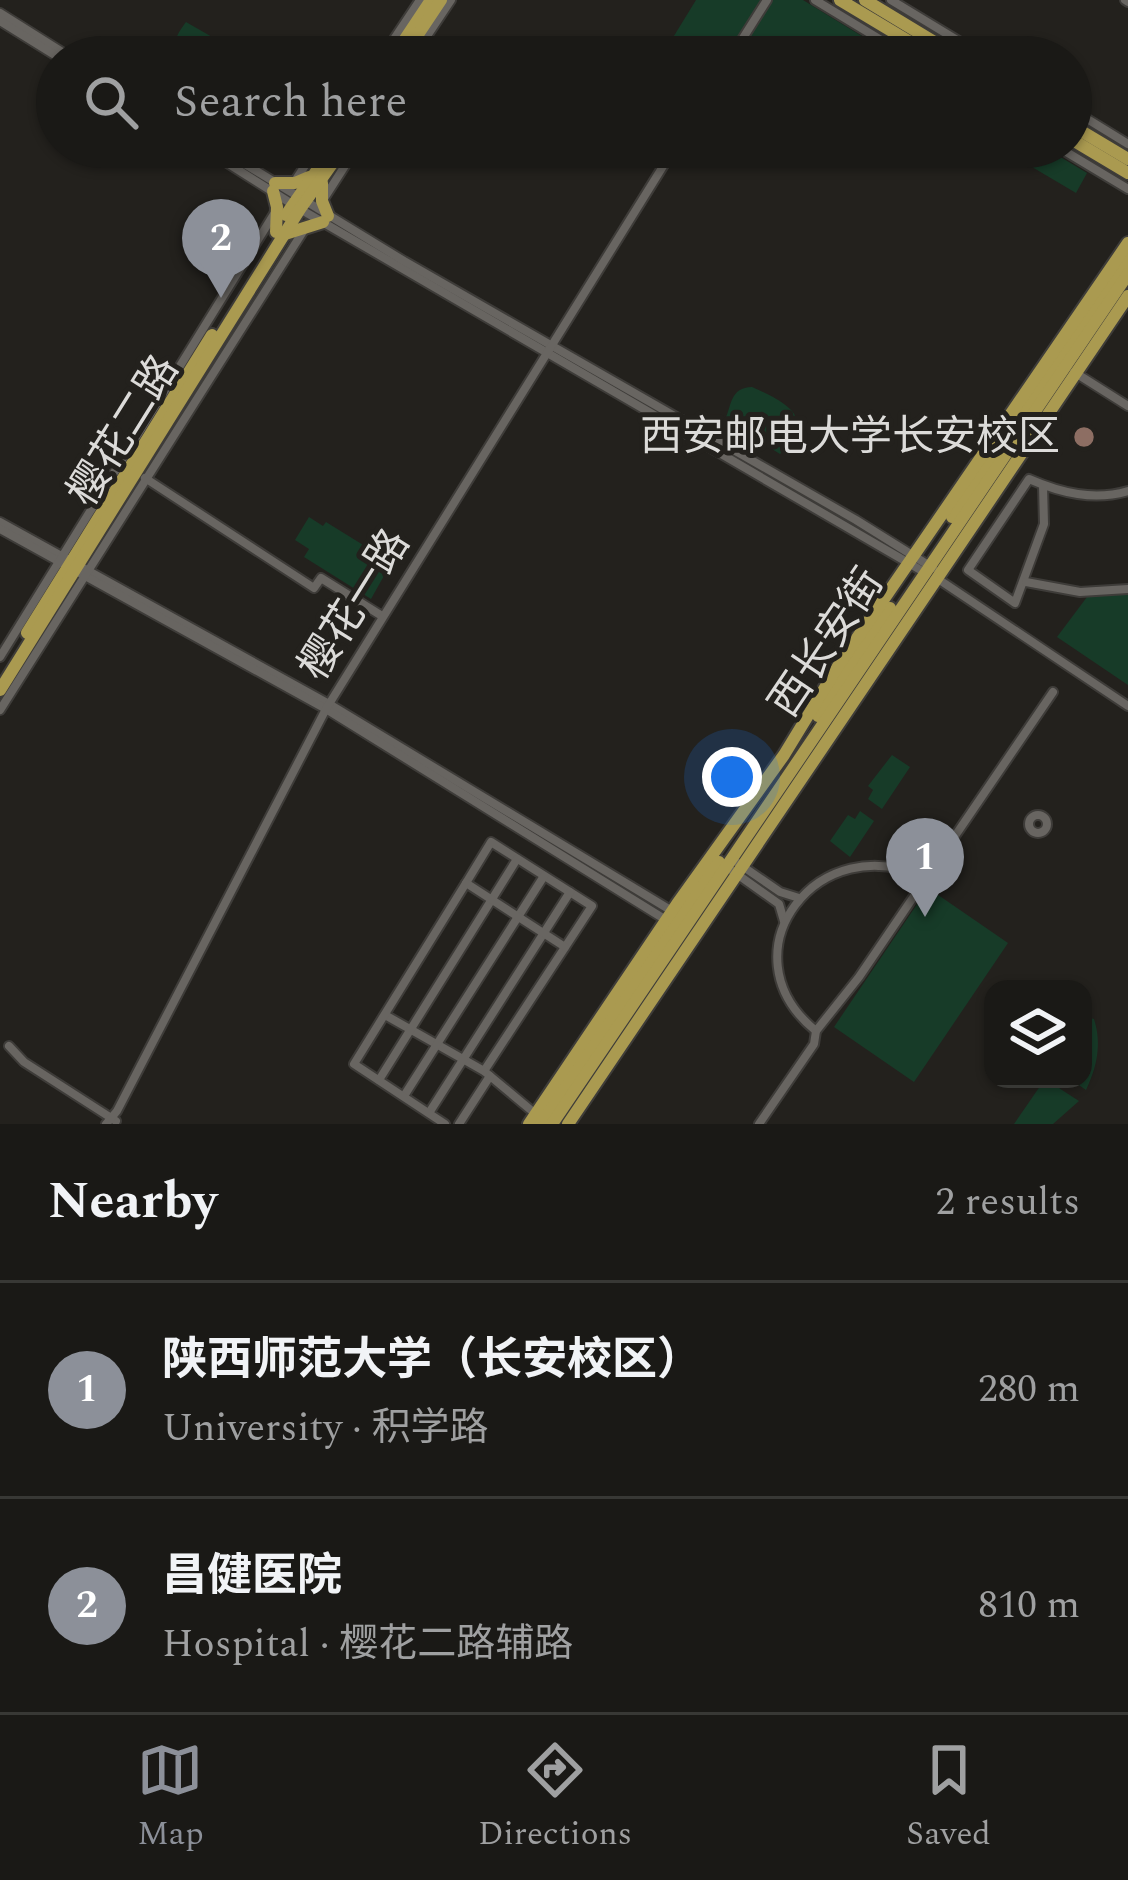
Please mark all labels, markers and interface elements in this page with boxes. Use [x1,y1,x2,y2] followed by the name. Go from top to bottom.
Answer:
[36,36,1092,168] search box
[174,68,407,137] text: Search here
[78,69,144,135] icon: search
[182,199,260,298] pin: 2
[53,343,195,519] street label: 樱花二路
[640,406,1060,469] place label: 西安邮电大学长安校区
[1071,424,1097,450] marker: 西安邮电大学长安校区
[284,517,426,693] street label: 樱花一路
[754,556,900,730] street label: 西长安街
[702,747,762,807] your location
[886,818,964,917] pin: 1
[984,980,1092,1088] map controls
[984,980,1092,1088] button: layers
[48,1163,217,1241] text: Nearby
[936,1173,1080,1232] text: 2 results
[162,1326,702,1395] text: 陕西师范大学（长安校区）
[76,1360,98,1419] text: 1
[978,1360,1080,1419] text: 280 m
[162,1399,488,1458] text: University · 积学路
[162,1542,342,1611] text: 昌健医院
[76,1576,98,1635] text: 2
[978,1576,1080,1635] text: 810 m
[162,1615,573,1674] text: Hospital · 樱花二路辅路
[137,1737,204,1859] tab: Map
[478,1737,632,1859] tab: Directions
[906,1737,991,1859] tab: Saved

